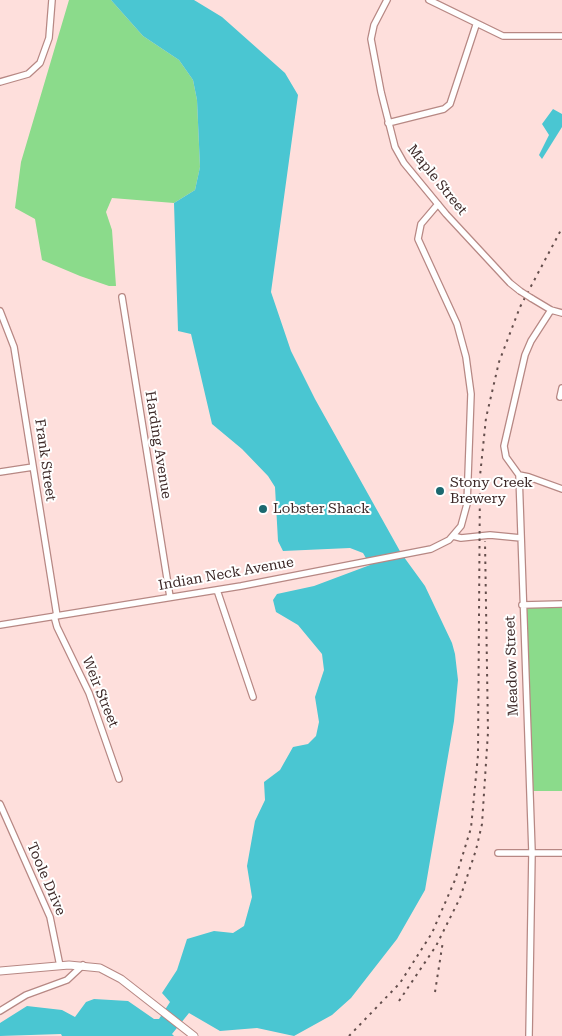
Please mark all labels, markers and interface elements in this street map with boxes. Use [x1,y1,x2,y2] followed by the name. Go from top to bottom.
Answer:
[404,141,470,219] street label: Maple Street
[141,390,175,500] street label: Harding Avenue
[31,418,59,502] street label: Frank Street
[450,475,533,508] place label: Stony Creek Brewery
[434,485,446,497] marker: Stony Creek Brewery
[273,501,370,517] place label: Lobster Shack
[257,503,269,515] marker: Lobster Shack
[157,554,295,594] street label: Indian Neck Avenue
[502,615,522,717] street label: Meadow Street
[78,654,122,730] street label: Weir Street
[23,840,69,918] street label: Toole Drive

